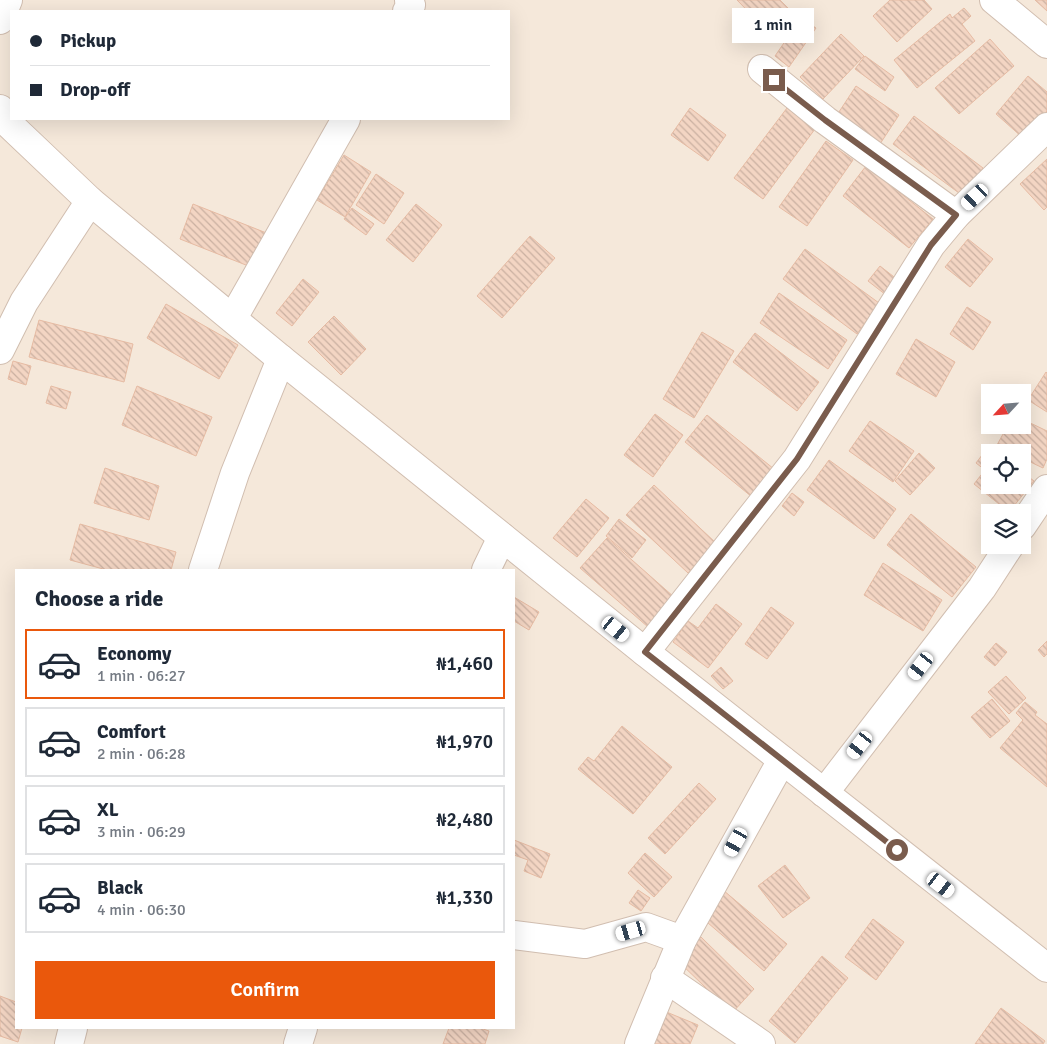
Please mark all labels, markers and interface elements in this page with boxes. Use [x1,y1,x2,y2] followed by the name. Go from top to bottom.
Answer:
[733,8,815,42] callout: 1 min
[754,15,792,35] text: 1 min
[60,29,116,53] text: Pickup
[763,69,785,91] route end
[60,78,130,102] text: Drop-off
[958,181,991,213] car
[981,384,1031,434] north arrow
[981,384,1031,554] map controls
[981,444,1031,494] button: locate
[981,504,1031,554] button: layers
[35,585,163,612] text: Choose a ride
[599,614,632,644] car
[37,642,82,687] icon: car
[97,642,171,666] text: Economy
[905,650,936,682] car
[436,652,493,676] text: ₦1,460
[97,666,186,686] text: 1 min · 06:27
[37,720,82,765] icon: car
[97,720,166,744] text: Comfort
[844,729,875,761] car
[436,730,493,754] text: ₦1,970
[97,744,186,764] text: 2 min · 06:28
[37,798,82,843] icon: car
[97,798,119,822] text: XL
[436,808,493,832] text: ₦2,480
[97,822,186,842] text: 3 min · 06:29
[722,825,749,859] car
[886,839,908,861] route start
[924,870,957,900] car
[37,876,82,921] icon: car
[97,876,143,900] text: Black
[436,886,493,910] text: ₦1,330
[97,900,186,920] text: 4 min · 06:30
[614,920,647,942] car
[35,961,495,1019] button: Confirm

